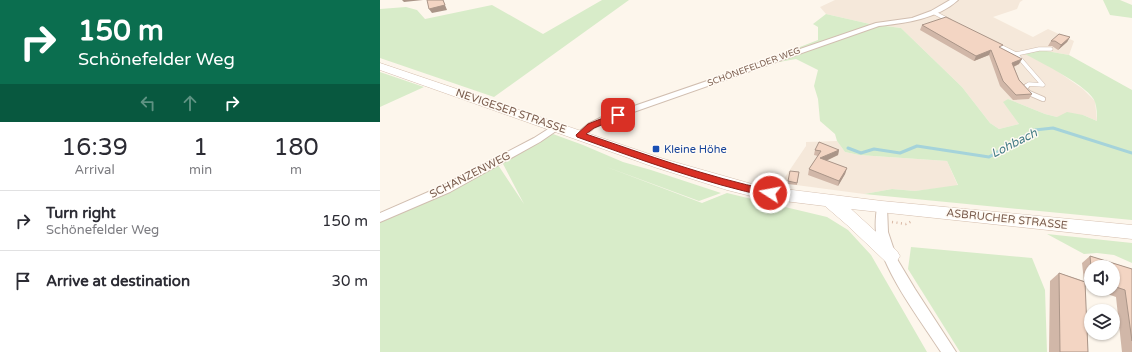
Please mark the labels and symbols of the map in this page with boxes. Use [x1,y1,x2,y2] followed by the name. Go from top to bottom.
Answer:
[706,45,802,89] street label: SCHÖNEFELDER WEG
[454,86,568,136] street label: NEVIGESER STRASSE
[601,98,635,132] pin
[989,125,1040,160] water label: Lohbach
[664,143,727,156] place label: Kleine Höhe
[651,144,661,154] marker: Kleine Höhe
[427,149,513,201] street label: SCHANZENWEG
[749,172,791,214] position arrow
[946,206,1068,232] street label: ASBRUCHER STRASSE

